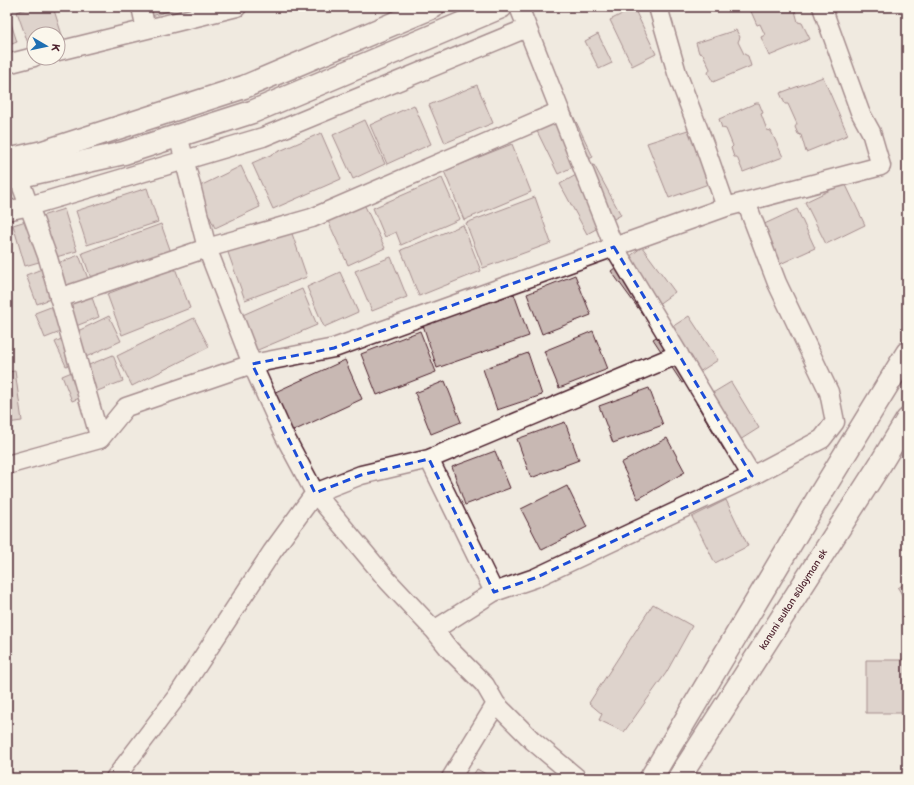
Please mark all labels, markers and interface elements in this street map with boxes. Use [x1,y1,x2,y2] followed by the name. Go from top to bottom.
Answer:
[26,26,66,66] north arrow
[48,43,62,53] text: K
[757,547,830,652] street label: kanuni sultan sülayman sk

